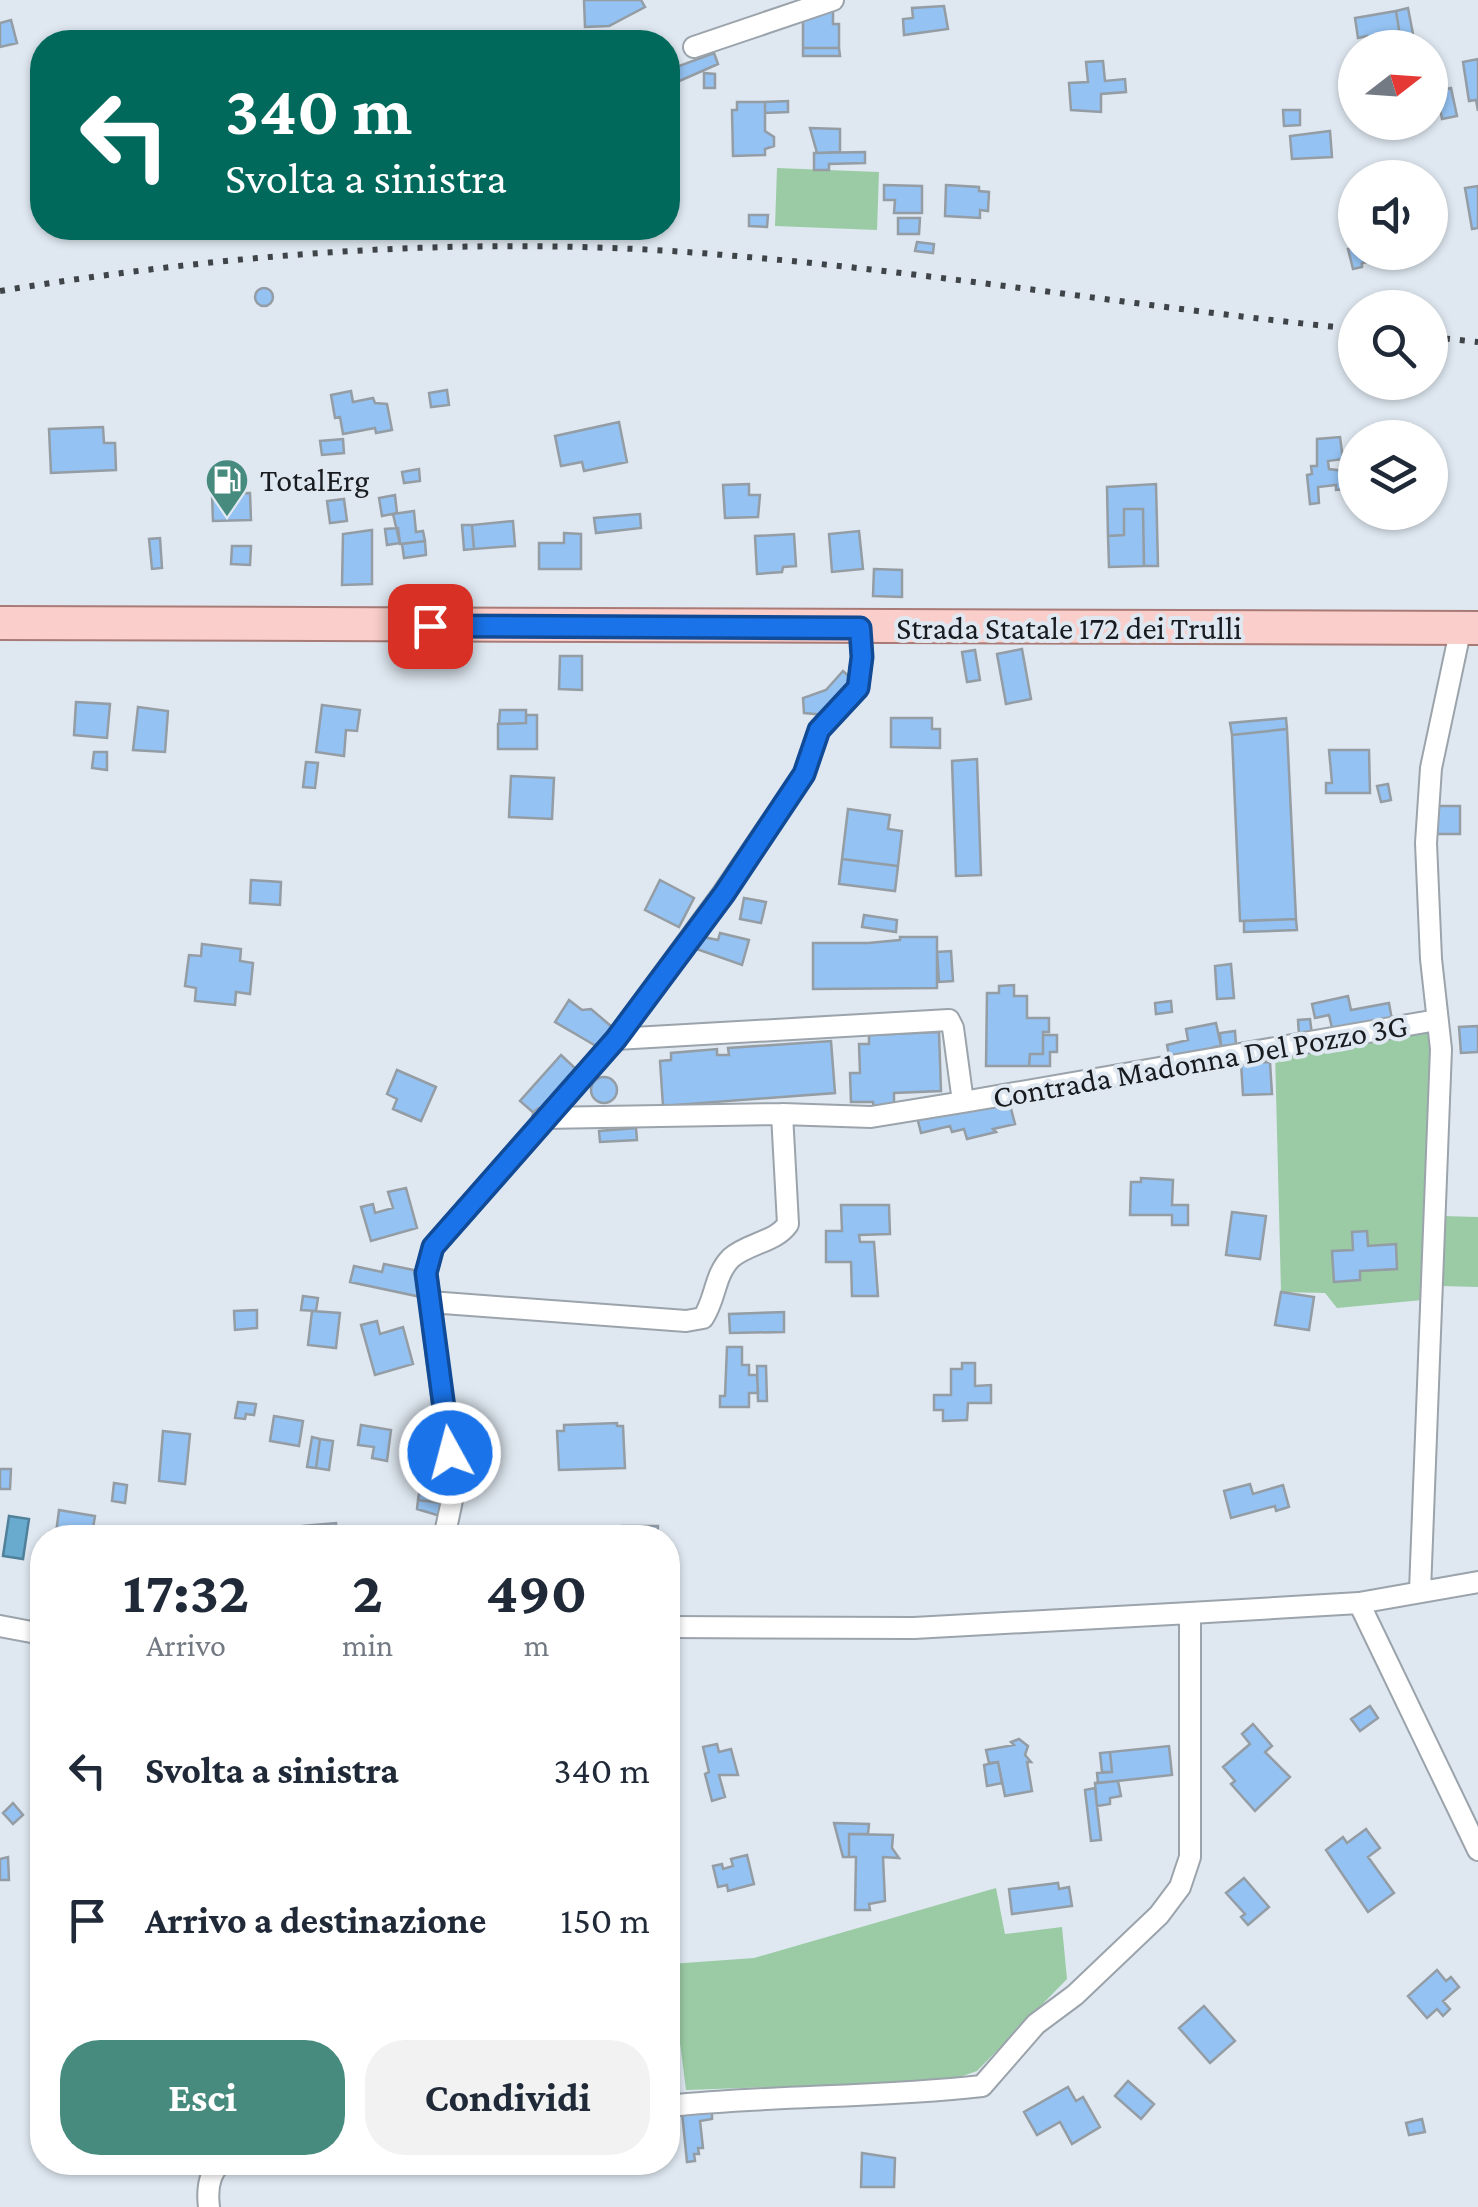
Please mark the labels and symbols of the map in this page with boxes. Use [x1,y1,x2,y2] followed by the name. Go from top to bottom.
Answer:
[1338,30,1448,140] north arrow
[204,457,250,518] fuel station icon: TotalErg
[260,462,369,498] place label: TotalErg
[388,584,473,669] pin
[896,610,1242,646] street label: Strada Statale 172 dei Trulli
[990,1007,1410,1115] street label: Contrada Madonna Del Pozzo 3G
[398,1401,502,1505] position arrow

